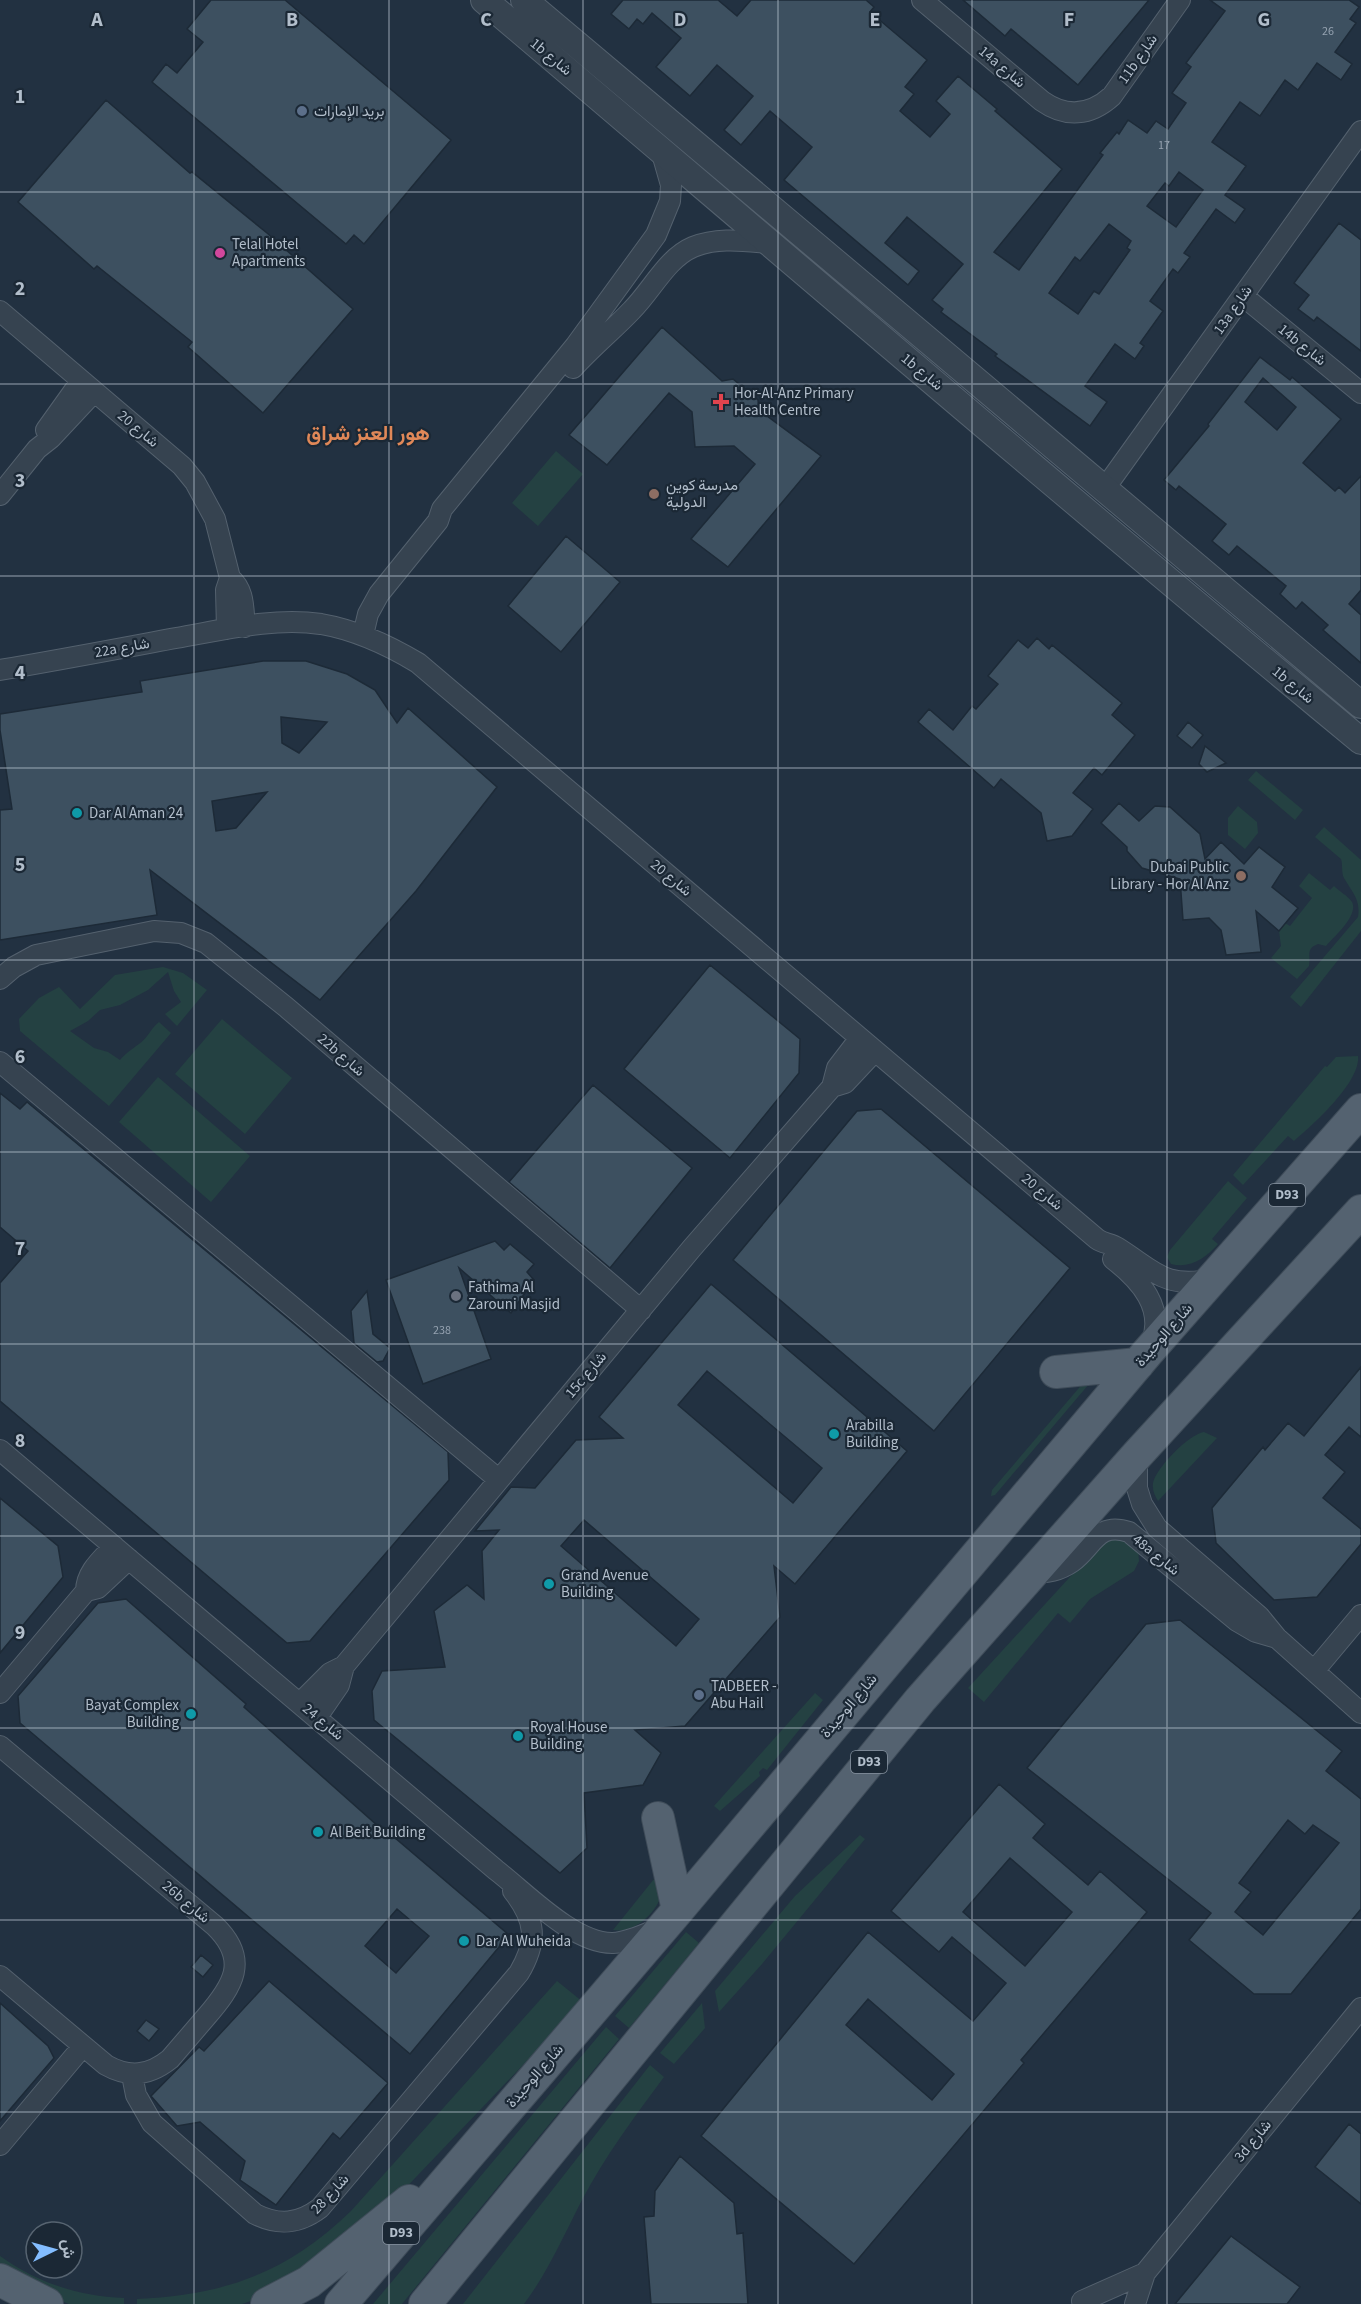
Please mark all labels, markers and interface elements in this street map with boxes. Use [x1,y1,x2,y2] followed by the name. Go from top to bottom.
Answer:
[90,6,103,34] text: A
[286,6,298,34] text: B
[480,6,492,34] text: C
[674,6,686,34] text: D
[870,6,880,34] text: E
[1064,6,1074,34] text: F
[1258,6,1270,34] text: G
[1322,23,1334,40] house number: 26
[1113,30,1163,88] street label: 11b شارع
[526,33,577,81] street label: 1b شارع
[974,41,1030,93] street label: 14a شارع
[15,83,25,111] text: 1
[314,101,385,122] place label: بريد الإمارات
[295,104,309,118] marker: بريد الإمارات
[1158,137,1170,154] house number: 17
[232,234,305,272] place label: Telal Hotel Apartments
[213,246,227,260] marker: Telal Hotel Apartments
[15,275,25,303] text: 2
[1208,281,1258,339] street label: 13a شارع
[1273,319,1331,371] street label: 14b شارع
[897,348,948,396] street label: 1b شارع
[734,383,854,421] place label: Hor-Al-Anz Primary Health Centre
[712,393,730,411] marker: Hor-Al-Anz Primary Health Centre
[113,405,163,453] street label: شارع 20
[306,418,430,448] district label: هور العنز شراق
[15,467,25,495] text: 3
[666,475,738,513] place label: مدرسة كوين الدولية
[647,487,661,501] marker: مدرسة كوين الدولية
[93,633,151,663] street label: 22a شارع
[15,659,26,687] text: 4
[1268,661,1319,709] street label: 1b شارع
[89,803,184,824] place label: Dar Al Aman 24
[70,806,84,820] marker: Dar Al Aman 24
[15,851,25,879] text: 5
[646,854,696,902] street label: شارع 20
[1110,857,1229,895] place label: Dubai Public Library - Hor Al Anz
[1234,869,1248,883] marker: Dubai Public Library - Hor Al Anz
[313,1029,369,1082] street label: 22b شارع
[15,1043,25,1071] text: 6
[1017,1168,1067,1216] street label: شارع 20
[1269,1184,1305,1206] road number: D93
[15,1235,25,1263] text: 7
[468,1277,560,1315] place label: Fathima Al Zarouni Masjid
[449,1289,463,1303] marker: Fathima Al Zarouni Masjid
[1130,1299,1198,1371] street label: شارع الوحيدة
[433,1322,451,1339] house number: 238
[560,1347,612,1403] street label: 15c شارع
[846,1415,899,1453] place label: Arabilla Building
[15,1427,25,1455] text: 8
[827,1427,841,1441] marker: Arabilla Building
[1128,1529,1184,1581] street label: 48a شارع
[561,1565,648,1603] place label: Grand Avenue Building
[542,1577,556,1591] marker: Grand Avenue Building
[15,1619,25,1647] text: 9
[816,1669,882,1743] street label: شارع الوحيدة
[711,1676,777,1714] place label: TADBEER - Abu Hail
[692,1688,706,1702] marker: TADBEER - Abu Hail
[85,1695,179,1733] place label: Bayat Complex Building
[298,1698,348,1746] street label: شارع 24
[184,1707,198,1721] marker: Bayat Complex Building
[530,1717,607,1755] place label: Royal House Building
[511,1729,525,1743] marker: Royal House Building
[851,1751,887,1773] road number: D93
[330,1822,426,1843] place label: Al Beit Building
[311,1825,325,1839] marker: Al Beit Building
[158,1876,214,1928] street label: 26b شارع
[476,1931,571,1952] place label: Dar Al Wuheida
[457,1934,471,1948] marker: Dar Al Wuheida
[501,2040,569,2112] street label: شارع الوحيدة
[1229,2115,1277,2167] street label: 3d شارع
[306,2169,354,2219] street label: شارع 28
[24,2220,84,2280] north arrow
[383,2222,419,2244] road number: D93
[56,2238,80,2259] text: ش

